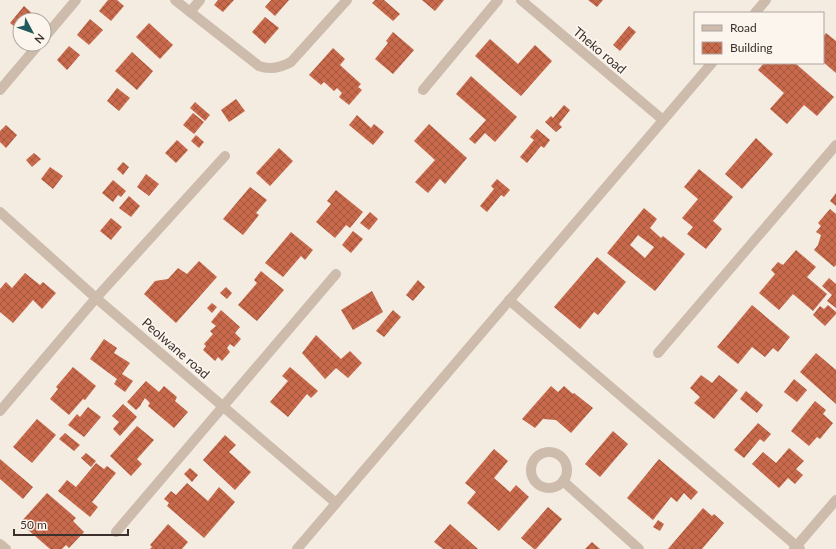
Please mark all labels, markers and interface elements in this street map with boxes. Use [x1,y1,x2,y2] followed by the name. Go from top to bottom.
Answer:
[12,12,52,52] north arrow
[694,12,824,64] legend
[730,20,757,35] text: Road
[570,23,630,77] street label: Theko road
[32,31,48,46] text: N
[730,40,773,55] text: Building
[139,314,213,382] street label: Peolwane road
[14,511,128,537] scale bar
[20,517,47,532] text: 50 m

